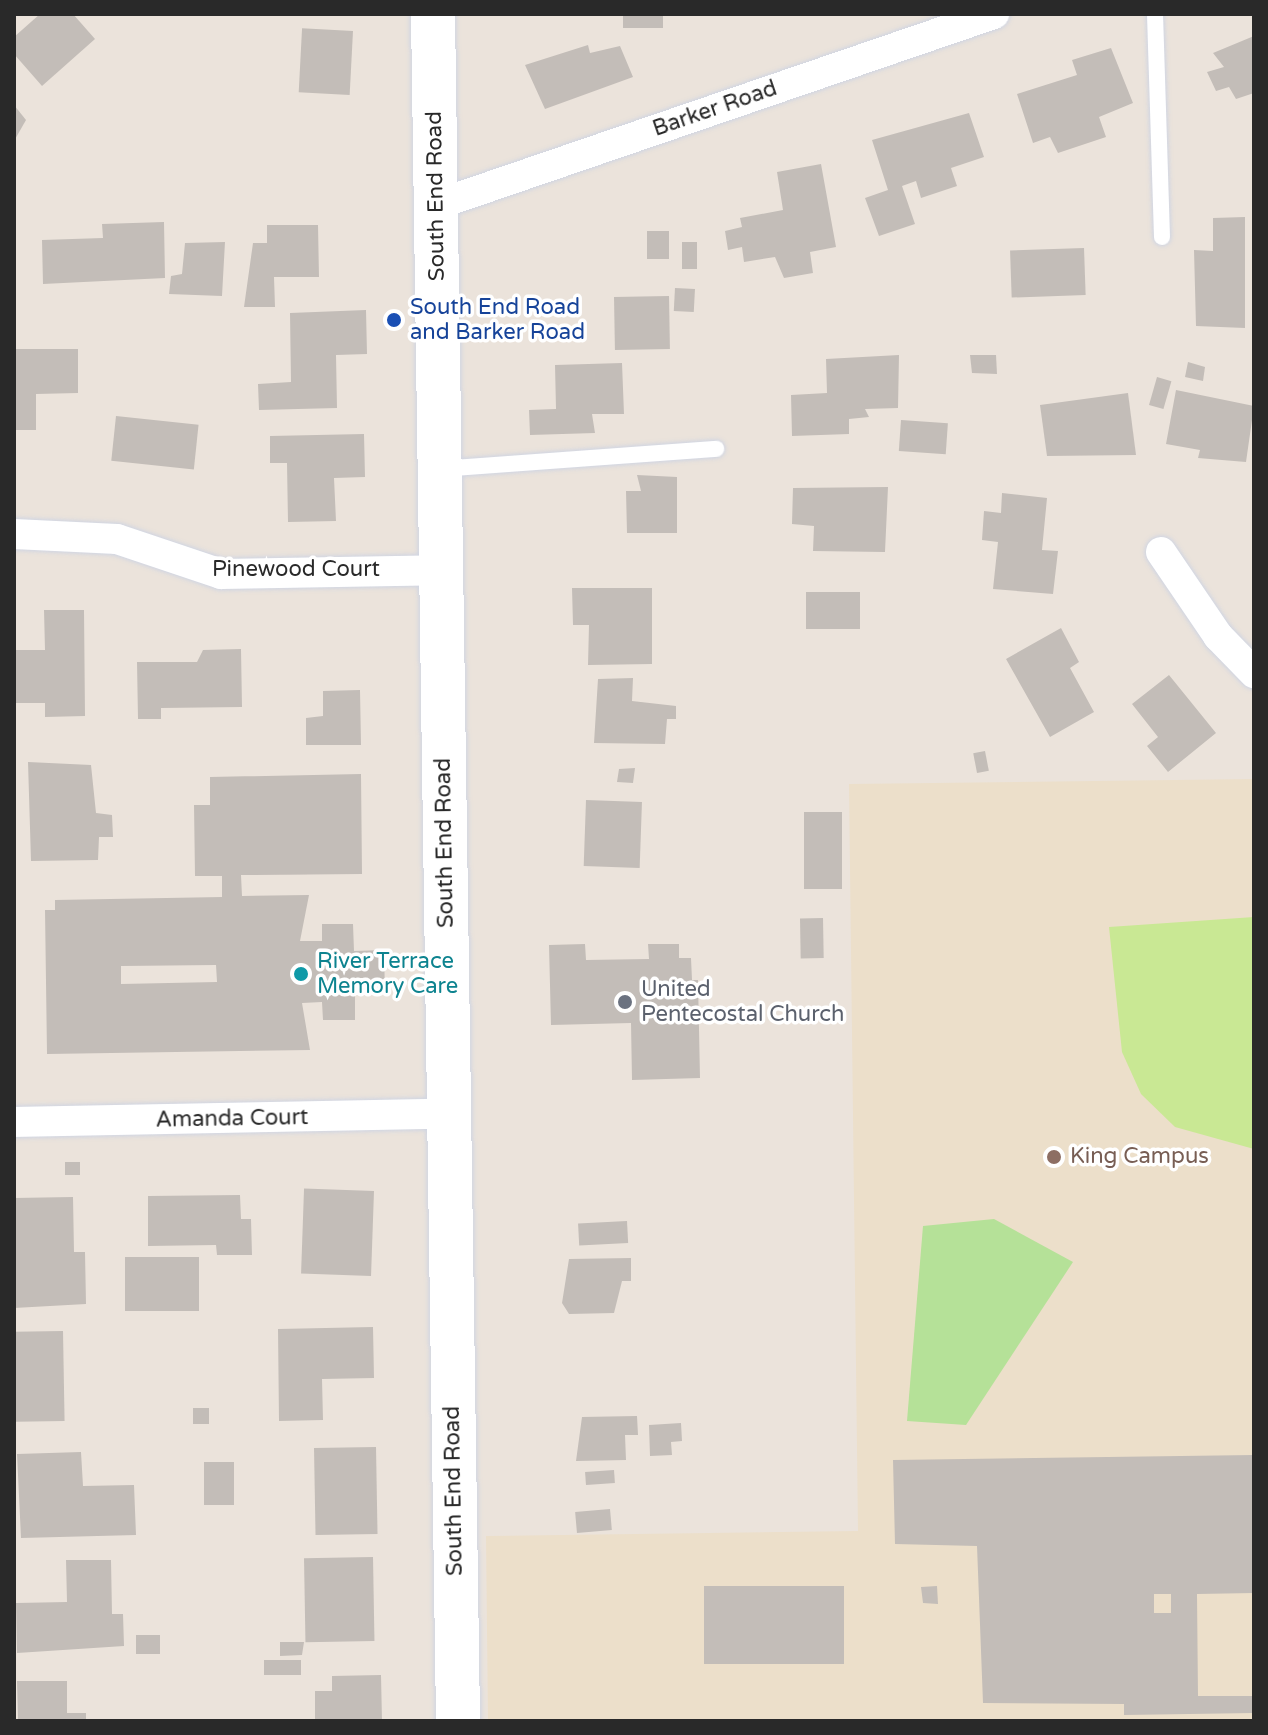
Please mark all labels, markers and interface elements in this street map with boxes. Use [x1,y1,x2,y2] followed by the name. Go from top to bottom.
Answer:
[649,75,781,143] street label: Barker Road
[421,111,451,281] street label: South End Road
[410,294,585,346] place label: South End Road and Barker Road
[385,311,403,329] marker: South End Road and Barker Road
[212,557,380,583] street label: Pinewood Court
[430,758,460,928] street label: South End Road
[317,948,458,1000] place label: River Terrace Memory Care
[292,965,310,983] marker: River Terrace Memory Care
[641,976,844,1028] place label: United Pentecostal Church
[616,993,634,1011] marker: United Pentecostal Church
[155,1104,309,1134] street label: Amanda Court
[1070,1144,1209,1170] place label: King Campus
[1045,1148,1063,1166] marker: King Campus
[439,1406,469,1576] street label: South End Road

